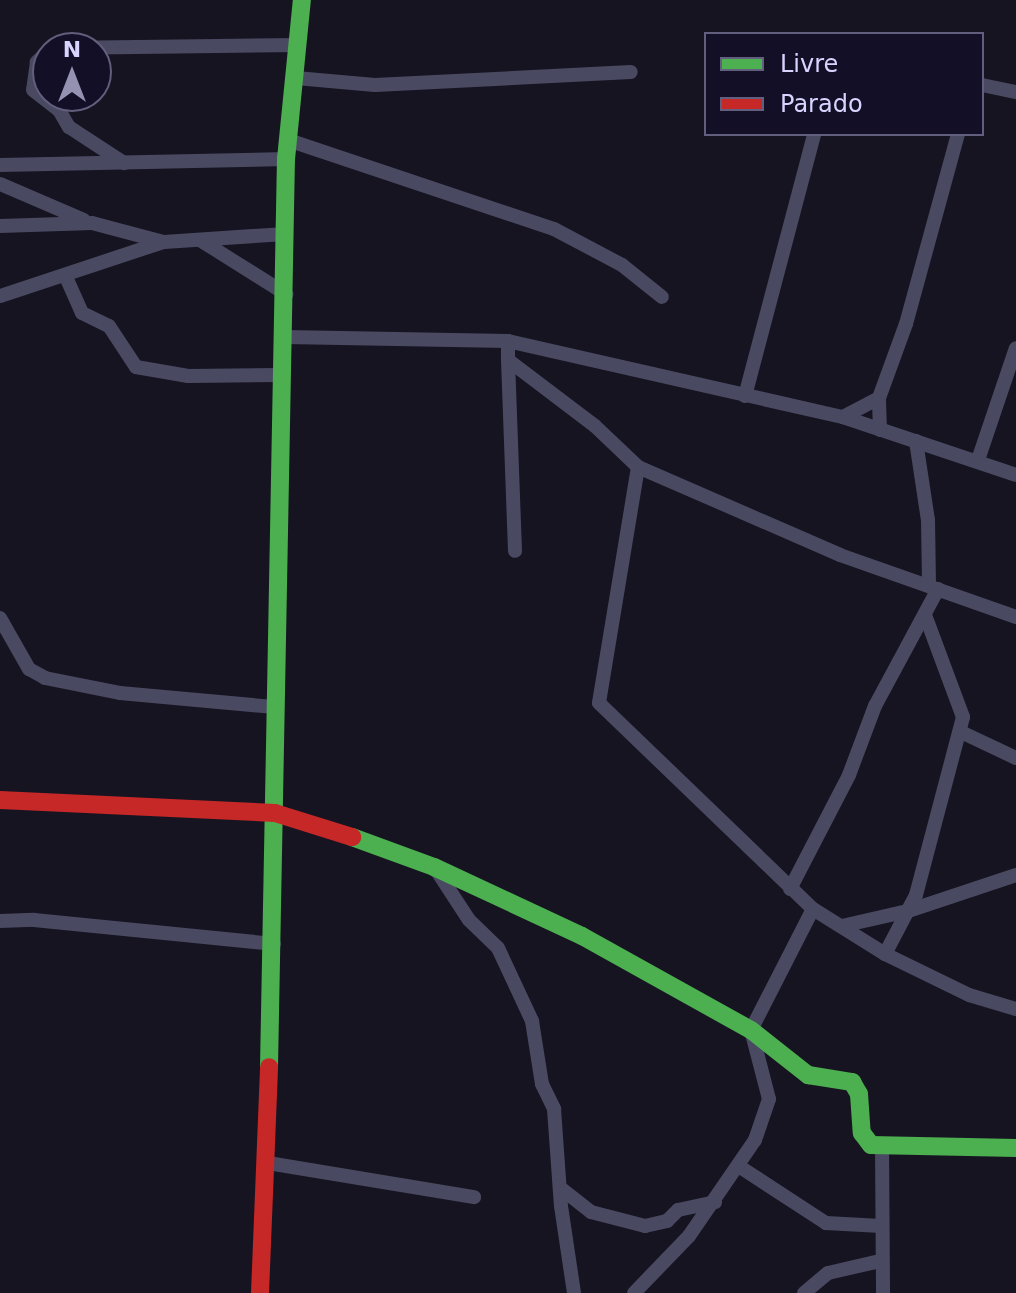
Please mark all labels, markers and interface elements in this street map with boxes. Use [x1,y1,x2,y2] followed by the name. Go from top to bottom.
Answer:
[32,32,112,112] north arrow
[704,32,984,136] legend
[63,37,81,62] text: N
[780,50,838,78] text: Livre
[780,90,863,118] text: Parado

